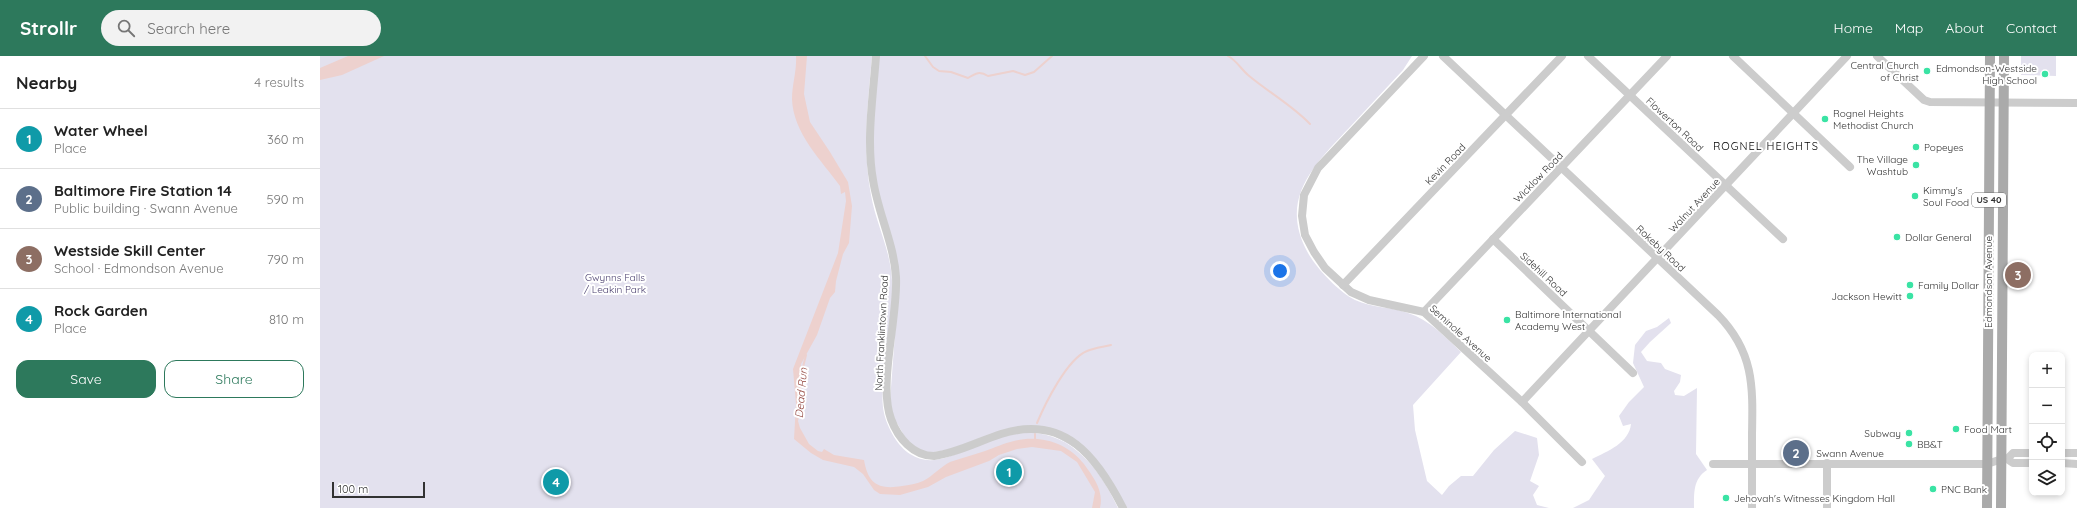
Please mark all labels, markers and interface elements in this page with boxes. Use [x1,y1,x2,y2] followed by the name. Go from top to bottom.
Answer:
[101,10,381,46] search box
[20,16,77,40] text: Strollr
[115,17,137,39] icon: search
[147,19,230,38] text: Search here
[1834,19,1873,37] text: Home
[1895,19,1923,37] text: Map
[1945,19,1984,37] text: About
[2006,19,2057,37] text: Contact
[1850,59,1920,84] place label: Central Church of Christ
[1936,62,2037,87] place label: Edmondson-Westside High School
[1922,66,1932,76] marker: Central Church of Christ
[2040,69,2050,79] marker: Edmondson-Westside High School
[16,72,77,93] text: Nearby
[254,74,304,90] text: 4 results
[1643,95,1706,154] street label: Flowerton Road
[1833,107,1913,132] place label: Rognel Heights Methodist Church
[1820,114,1830,124] marker: Rognel Heights Methodist Church
[54,121,148,140] text: Water Wheel
[26,131,32,147] text: 1
[267,131,304,147] text: 360 m
[1713,139,1819,153] district label: ROGNEL HEIGHTS
[54,140,87,156] text: Place
[1422,141,1468,188] street label: Kevin Road
[1924,141,1964,154] place label: Popeyes
[1911,142,1921,152] marker: Popeyes
[1511,149,1566,205] street label: Wicklow Road
[1857,153,1908,178] place label: The Village Washtub
[1911,160,1921,170] marker: The Village Washtub
[1666,175,1723,235] street label: Walnut Avenue
[54,181,232,200] text: Baltimore Fire Station 14
[1923,184,1969,209] place label: Kimmy's Soul Food
[25,191,33,207] text: 2
[267,191,304,207] text: 590 m
[1910,191,1920,201] marker: Kimmy's Soul Food
[1972,193,2006,207] road number: US 40
[54,200,238,216] text: Public building · Swann Avenue
[1633,222,1688,275] street label: Rokeby Road
[1905,231,1972,244] place label: Dollar General
[1892,232,1902,242] marker: Dollar General
[1982,236,1995,328] street label: Edmondson Avenue
[54,241,206,260] text: Westside Skill Center
[1517,249,1570,299] street label: Sidehill Road
[26,251,32,267] text: 3
[267,251,304,267] text: 790 m
[54,260,224,276] text: School · Edmondson Avenue
[2005,260,2031,290] pin: 3
[1270,261,1290,281] your location
[584,271,646,296] park label: Gwynns Falls / Leakin Park
[872,275,891,391] street label: North Franklintown Road
[1918,279,1979,292] place label: Family Dollar
[1905,280,1915,290] marker: Family Dollar
[1831,290,1903,303] place label: Jackson Hewitt
[1905,291,1915,301] marker: Jackson Hewitt
[54,301,148,320] text: Rock Garden
[1427,302,1495,365] street label: Seminole Avenue
[1515,308,1621,333] place label: Baltimore International Academy West
[25,311,33,327] text: 4
[269,311,304,327] text: 810 m
[1502,315,1512,325] marker: Baltimore International Academy West
[54,320,87,336] text: Place
[2029,352,2065,496] map controls
[2029,352,2065,388] button: +
[16,360,156,398] button: Save
[164,360,304,398] button: Share
[792,367,810,419] water label: Dead Run
[2029,388,2065,424] button: −
[1964,423,2013,436] place label: Food Mart
[1951,424,1961,434] marker: Food Mart
[2029,424,2065,460] button: locate
[1864,427,1901,440] place label: Subway
[1904,428,1914,438] marker: Subway
[1783,438,1809,468] pin: 2
[1917,438,1943,451] place label: BB&T
[1904,439,1914,449] marker: BB&T
[1816,447,1884,460] street label: Swann Avenue
[996,457,1022,487] pin: 1
[2029,460,2065,496] button: layers
[543,467,569,497] pin: 4
[332,480,425,499] scale bar
[338,482,368,496] text: 100 m
[1941,483,1987,496] place label: PNC Bank
[1928,484,1938,494] marker: PNC Bank
[1734,492,1895,505] place label: Jehovah's Witnesses Kingdom Hall
[1721,493,1731,503] marker: Jehovah's Witnesses Kingdom Hall

